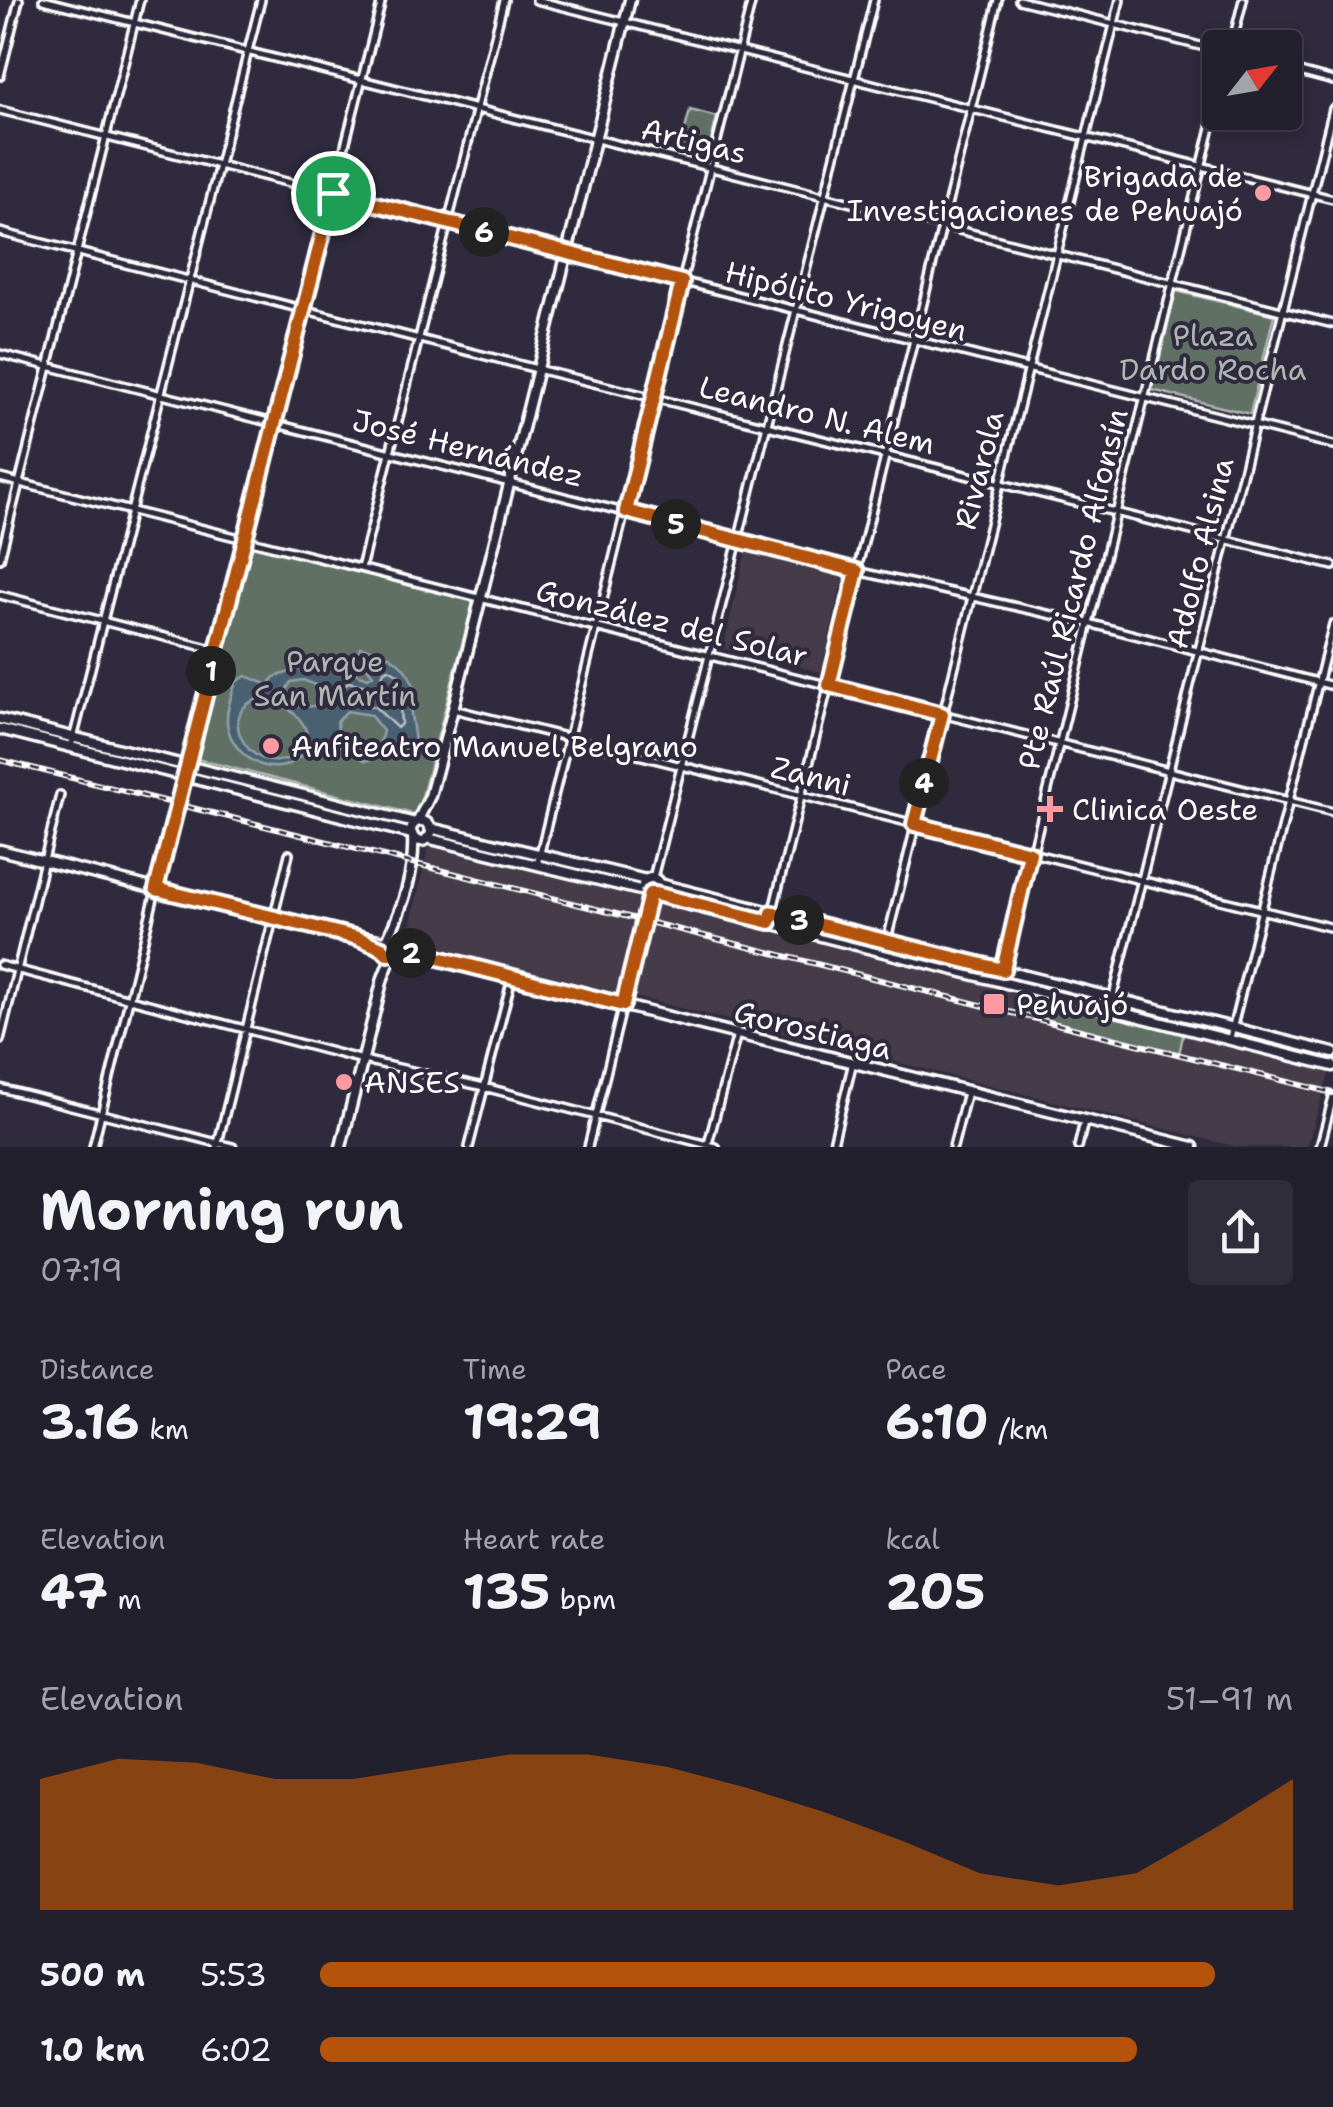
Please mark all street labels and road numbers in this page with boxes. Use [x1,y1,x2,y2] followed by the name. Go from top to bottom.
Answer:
[637,108,751,174] street label: Artigas
[721,251,971,351] street label: Hipólito Yrigoyen
[695,366,939,464] street label: Leandro N. Alem
[348,399,588,497] street label: José Hernández
[1008,404,1138,774] street label: Pte Raúl Ricardo Alfonsín
[944,406,1014,534] street label: Rivarola
[1156,453,1244,653] street label: Adolfo Alsina
[532,569,812,677] street label: González del Solar
[767,746,855,806] street label: Zanni
[730,991,896,1069] street label: Gorostiaga

